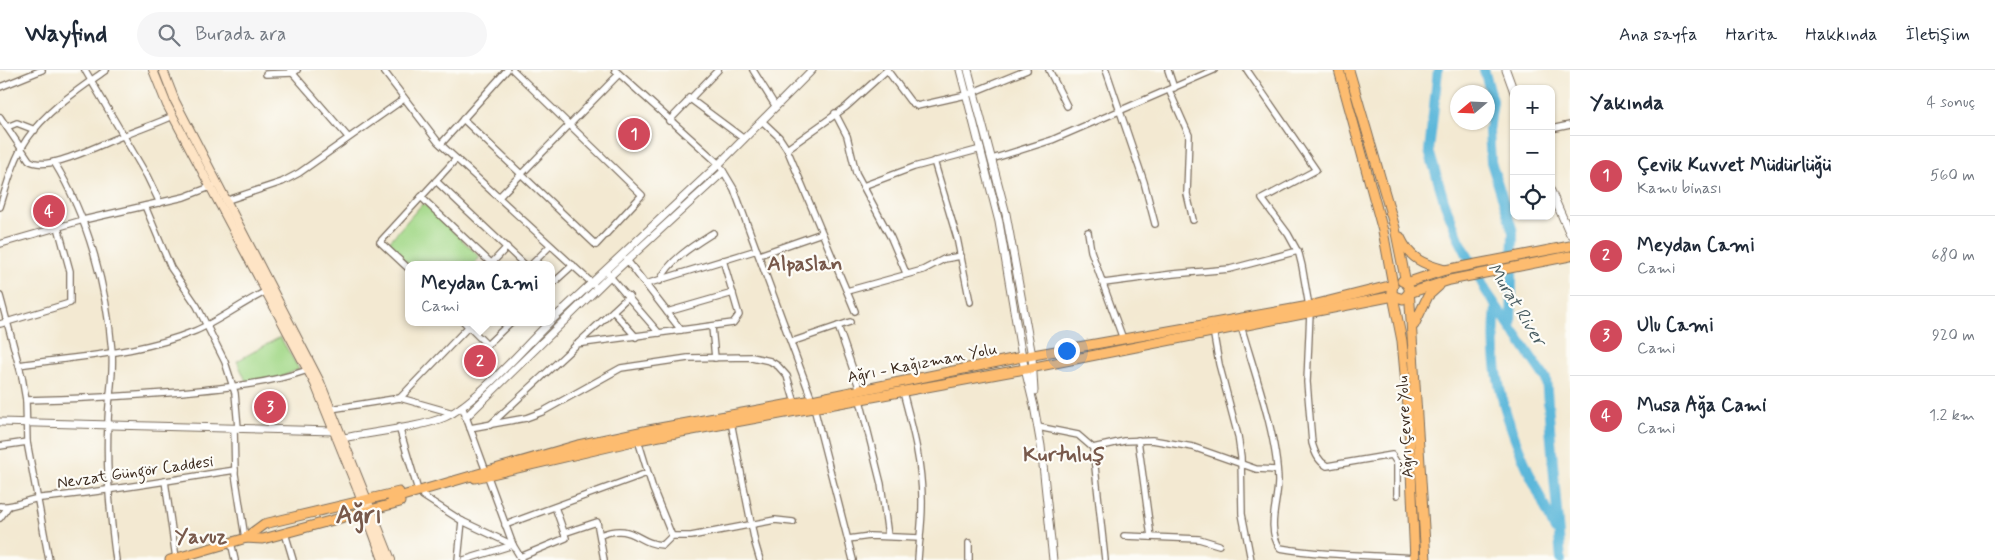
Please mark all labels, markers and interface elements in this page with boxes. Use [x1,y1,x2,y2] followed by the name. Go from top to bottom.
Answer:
[137,12,487,57] search box
[25,19,107,50] text: Wayfind
[155,21,183,49] icon: search
[195,22,286,47] text: Burada ara
[1619,23,1698,47] text: Ana sayfa
[1726,23,1777,47] text: Harita
[1805,23,1878,47] text: Hakkında
[1906,23,1970,47] text: İletişim
[1450,85,1495,130] north arrow
[1510,85,1555,220] map controls
[1510,85,1555,130] button: +
[1590,89,1664,117] text: Yakında
[1926,92,1975,113] text: 4 sonuç
[618,115,650,153] pin: 1
[1510,130,1555,175] button: −
[1637,153,1831,178] text: Çevik Kuvvet Müdürlüğü
[1602,165,1610,186] text: 1
[1930,165,1975,186] text: 560 m
[1510,175,1555,220] button: locate
[1637,178,1722,199] text: Kamu binası
[33,192,65,230] pin: 4
[1637,233,1755,258] text: Meydan Cami
[1602,245,1610,266] text: 2
[1931,245,1975,266] text: 680 m
[767,250,843,278] district label: Alpaslan
[1637,258,1676,279] text: Cami
[1481,259,1552,353] water label: Murat River
[405,261,555,326] popup
[421,271,539,296] text: Meydan Cami
[421,296,460,317] text: Cami
[1637,313,1714,338] text: Ulu Cami
[1602,325,1610,346] text: 3
[1932,325,1975,346] text: 920 m
[1054,338,1080,364] your location
[1637,338,1676,359] text: Cami
[846,339,999,388] street label: Ağrı - Kağızman Yolu
[464,342,496,380] pin: 2
[1392,375,1419,479] street label: Ağrı Çevre Yolu
[254,388,286,426] pin: 3
[1637,393,1766,418] text: Musa Ağa Cami
[1601,405,1611,426] text: 4
[1929,405,1975,426] text: 1.2 km
[1637,418,1676,439] text: Cami
[1023,441,1105,469] district label: Kurtuluş
[56,451,215,495] street label: Nevzat Güngör Caddesi
[336,499,382,534] district label: Ağrı
[175,523,228,551] district label: Yavuz

